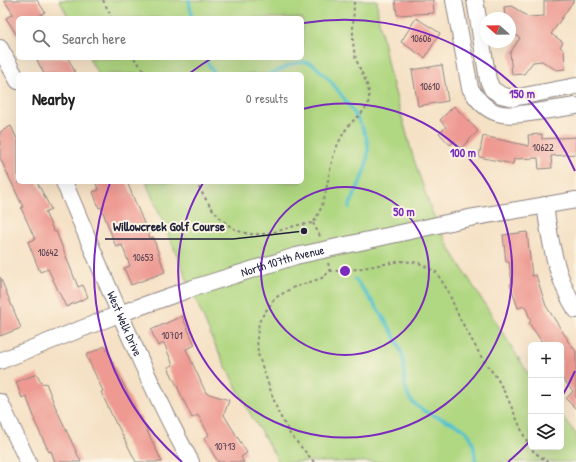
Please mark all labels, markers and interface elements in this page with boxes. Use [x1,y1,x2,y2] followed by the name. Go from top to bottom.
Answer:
[480,12,516,48] north arrow
[16,16,304,60] search box
[30,27,52,49] icon: search
[62,28,126,49] text: Search here
[411,32,431,45] house number: 10606
[420,80,441,93] house number: 10610
[509,85,535,102] text: 150 m
[32,87,75,110] text: Nearby
[246,89,288,107] text: 0 results
[532,141,554,154] house number: 10622
[450,144,476,161] text: 100 m
[393,203,415,220] text: 50 m
[105,214,233,239] callout: Willowcreek Golf Course
[113,217,226,235] text: Willowcreek Golf Course
[239,241,326,281] street label: North 107th Avenue
[38,246,59,259] house number: 10642
[133,251,154,264] house number: 10653
[338,264,352,278] centre of rings
[103,288,147,359] street label: West Welk Drive
[161,329,183,342] house number: 10701
[528,342,564,450] map controls
[528,342,564,378] button: +
[528,378,564,414] button: −
[528,414,564,450] button: layers
[214,440,236,453] house number: 10713

